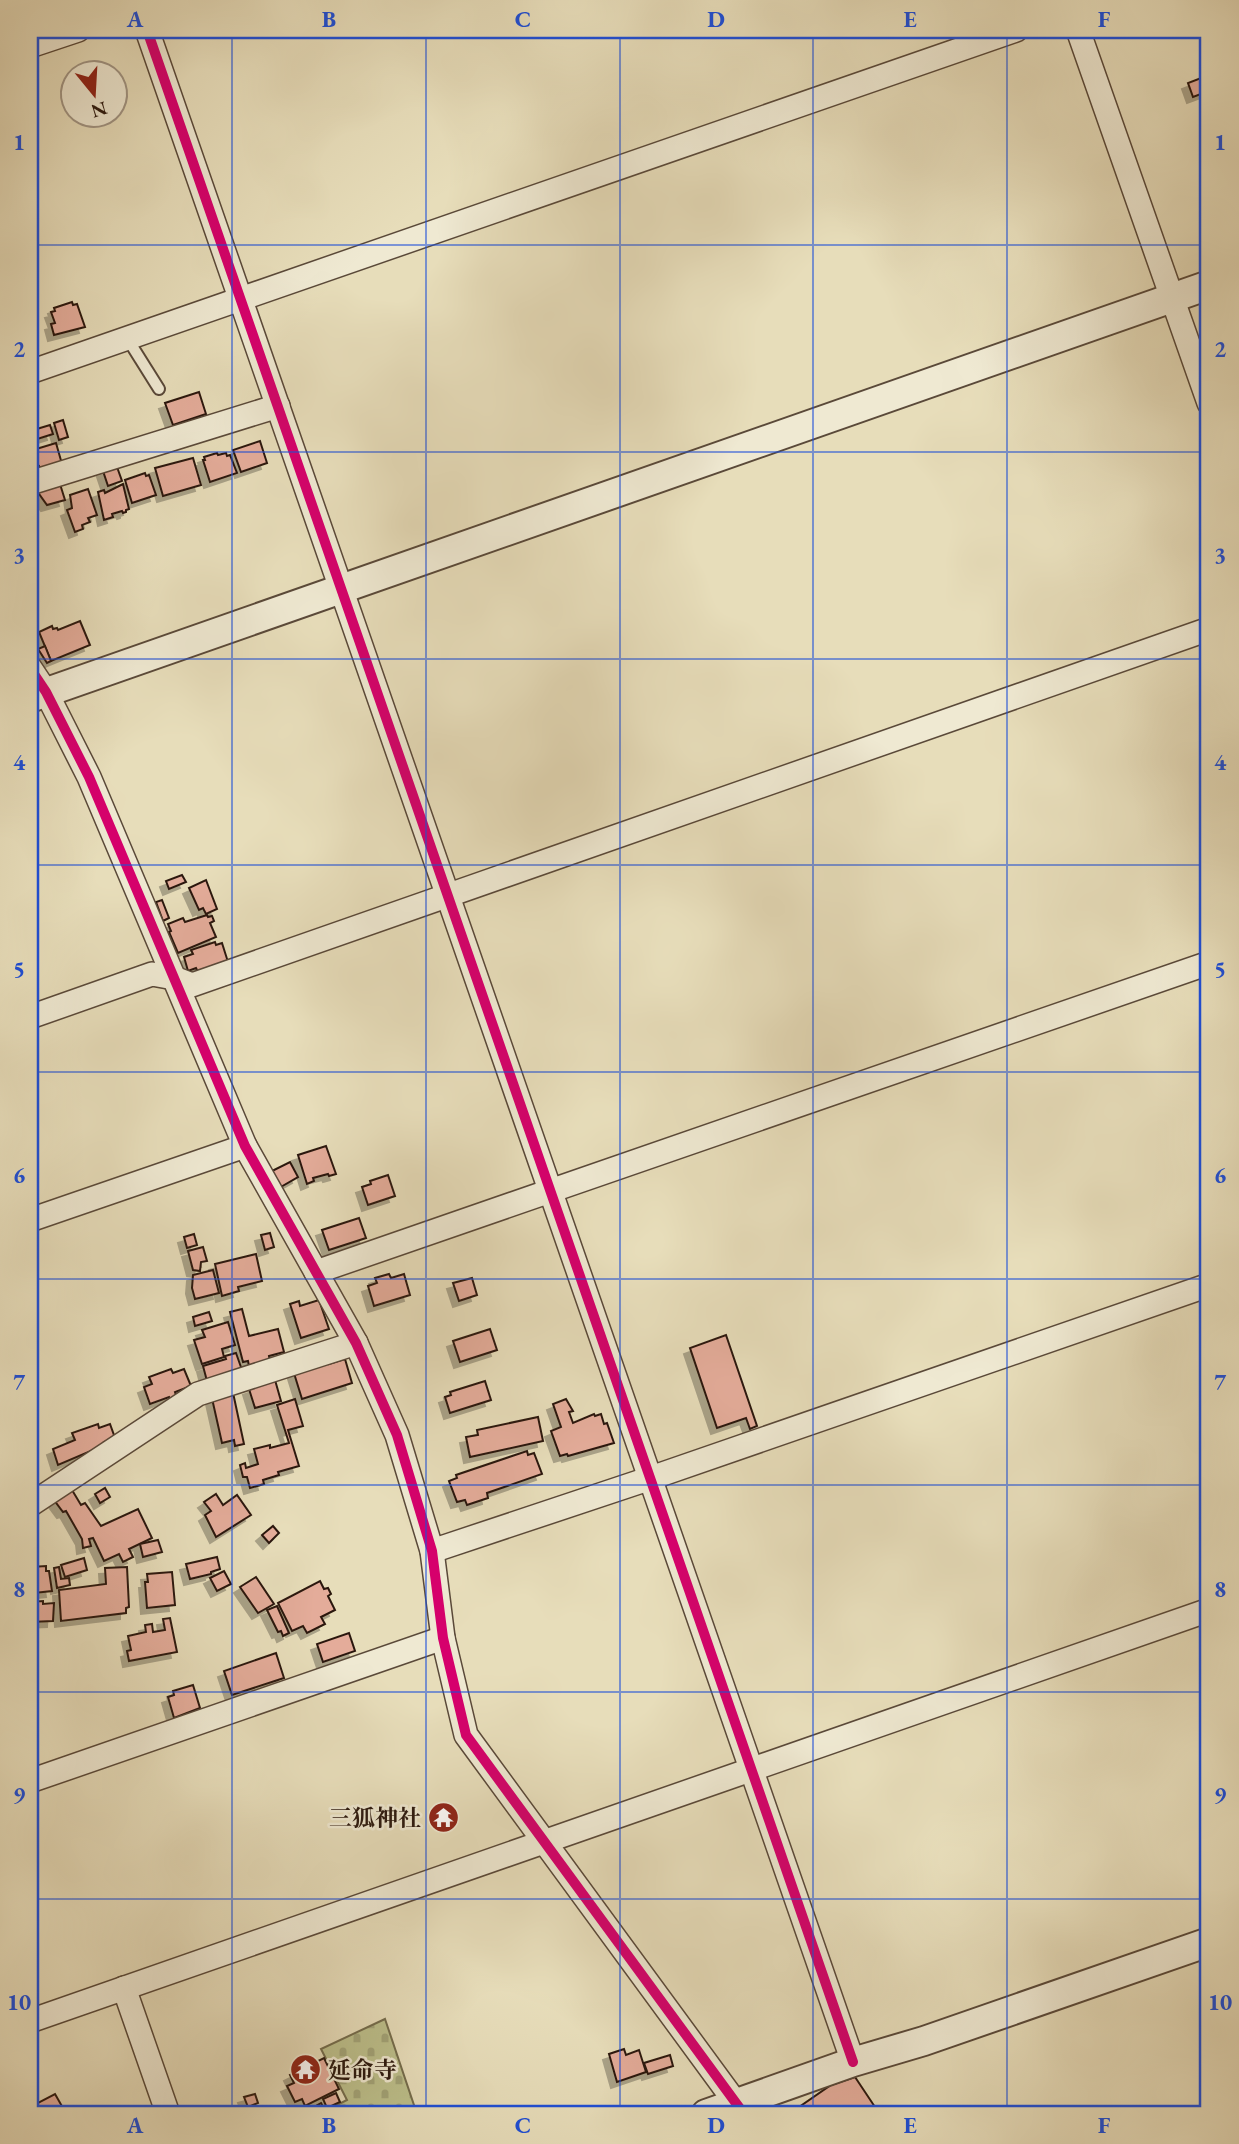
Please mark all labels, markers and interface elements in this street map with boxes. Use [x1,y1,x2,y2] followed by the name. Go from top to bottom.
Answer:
[126,4,144,34] text: A
[322,4,336,34] text: B
[515,4,531,34] text: C
[707,4,725,34] text: D
[903,4,917,34] text: E
[1098,4,1111,34] text: F
[60,60,130,130] north arrow
[87,95,110,124] text: N
[13,127,25,157] text: 1
[1214,127,1226,157] text: 1
[13,334,25,364] text: 2
[1214,334,1226,364] text: 2
[13,540,25,570] text: 3
[1214,540,1226,570] text: 3
[13,747,26,777] text: 4
[1214,747,1227,777] text: 4
[13,954,25,984] text: 5
[1214,954,1226,984] text: 5
[13,1160,25,1190] text: 6
[1214,1160,1226,1190] text: 6
[13,1367,26,1397] text: 7
[1214,1367,1227,1397] text: 7
[13,1574,25,1604] text: 8
[1214,1574,1226,1604] text: 8
[13,1780,25,1810] text: 9
[1214,1780,1226,1810] text: 9
[427,1801,461,1835] temple icon: 三狐神社
[329,1803,421,1833] place label: 三狐神社
[7,1987,31,2017] text: 10
[1208,1987,1232,2017] text: 10
[288,2053,322,2087] temple icon: 延命寺
[328,2055,397,2085] place label: 延命寺
[126,2110,144,2140] text: A
[322,2110,336,2140] text: B
[515,2110,531,2140] text: C
[707,2110,725,2140] text: D
[903,2110,917,2140] text: E
[1098,2110,1111,2140] text: F

